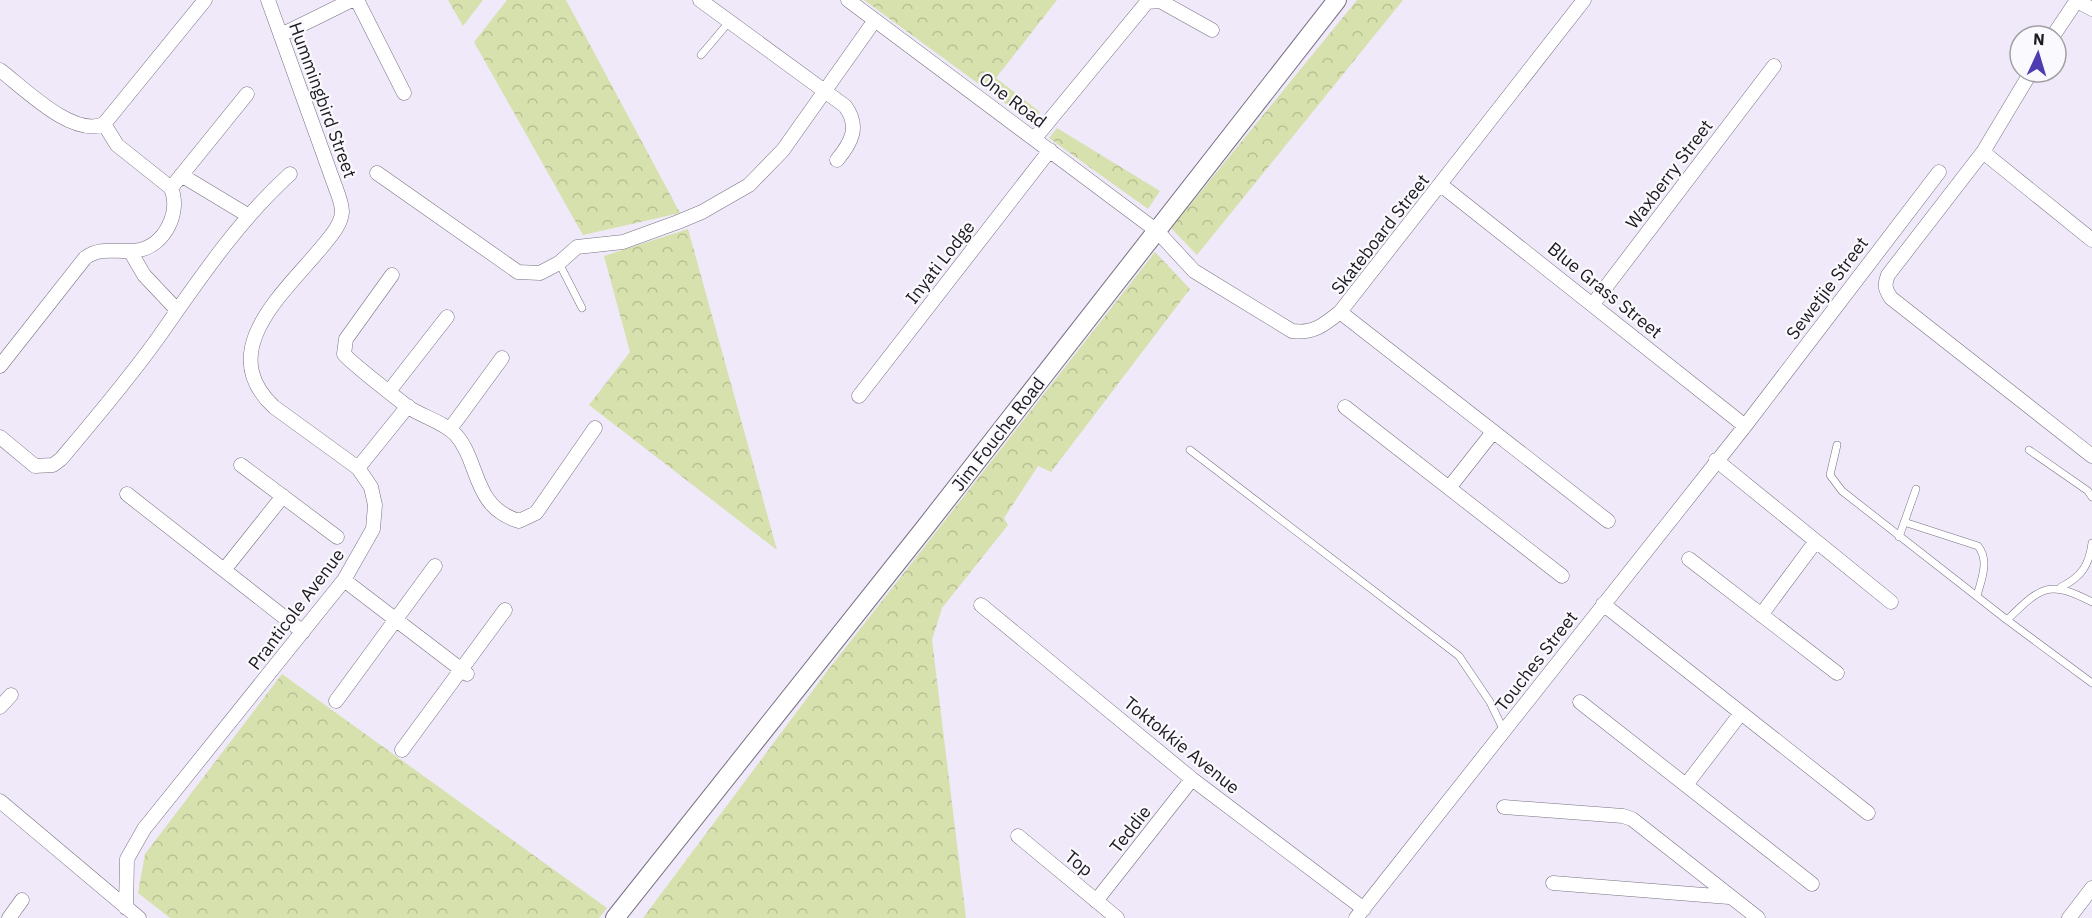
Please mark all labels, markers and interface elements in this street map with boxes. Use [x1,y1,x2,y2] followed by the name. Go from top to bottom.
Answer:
[284,19,362,181] street label: Hummingbird Street
[2008,24,2068,84] north arrow
[2033,29,2046,49] text: N
[975,67,1051,133] street label: One Road
[1620,115,1718,233] street label: Waxberry Street
[1326,169,1434,299] street label: Skateboard Street
[900,216,980,308] street label: Inyati Lodge
[1781,232,1873,344] street label: Sewetjie Street
[1543,237,1667,343] street label: Blue Grass Street
[946,372,1050,496] street label: Jim Fouche Road
[243,544,349,674] street label: Pranticole Avenue
[1490,606,1582,716] street label: Touches Street
[1119,691,1245,799] street label: Toktokkie Avenue
[1104,800,1156,857] street label: Teddie
[1060,845,1098,881] street label: Top

